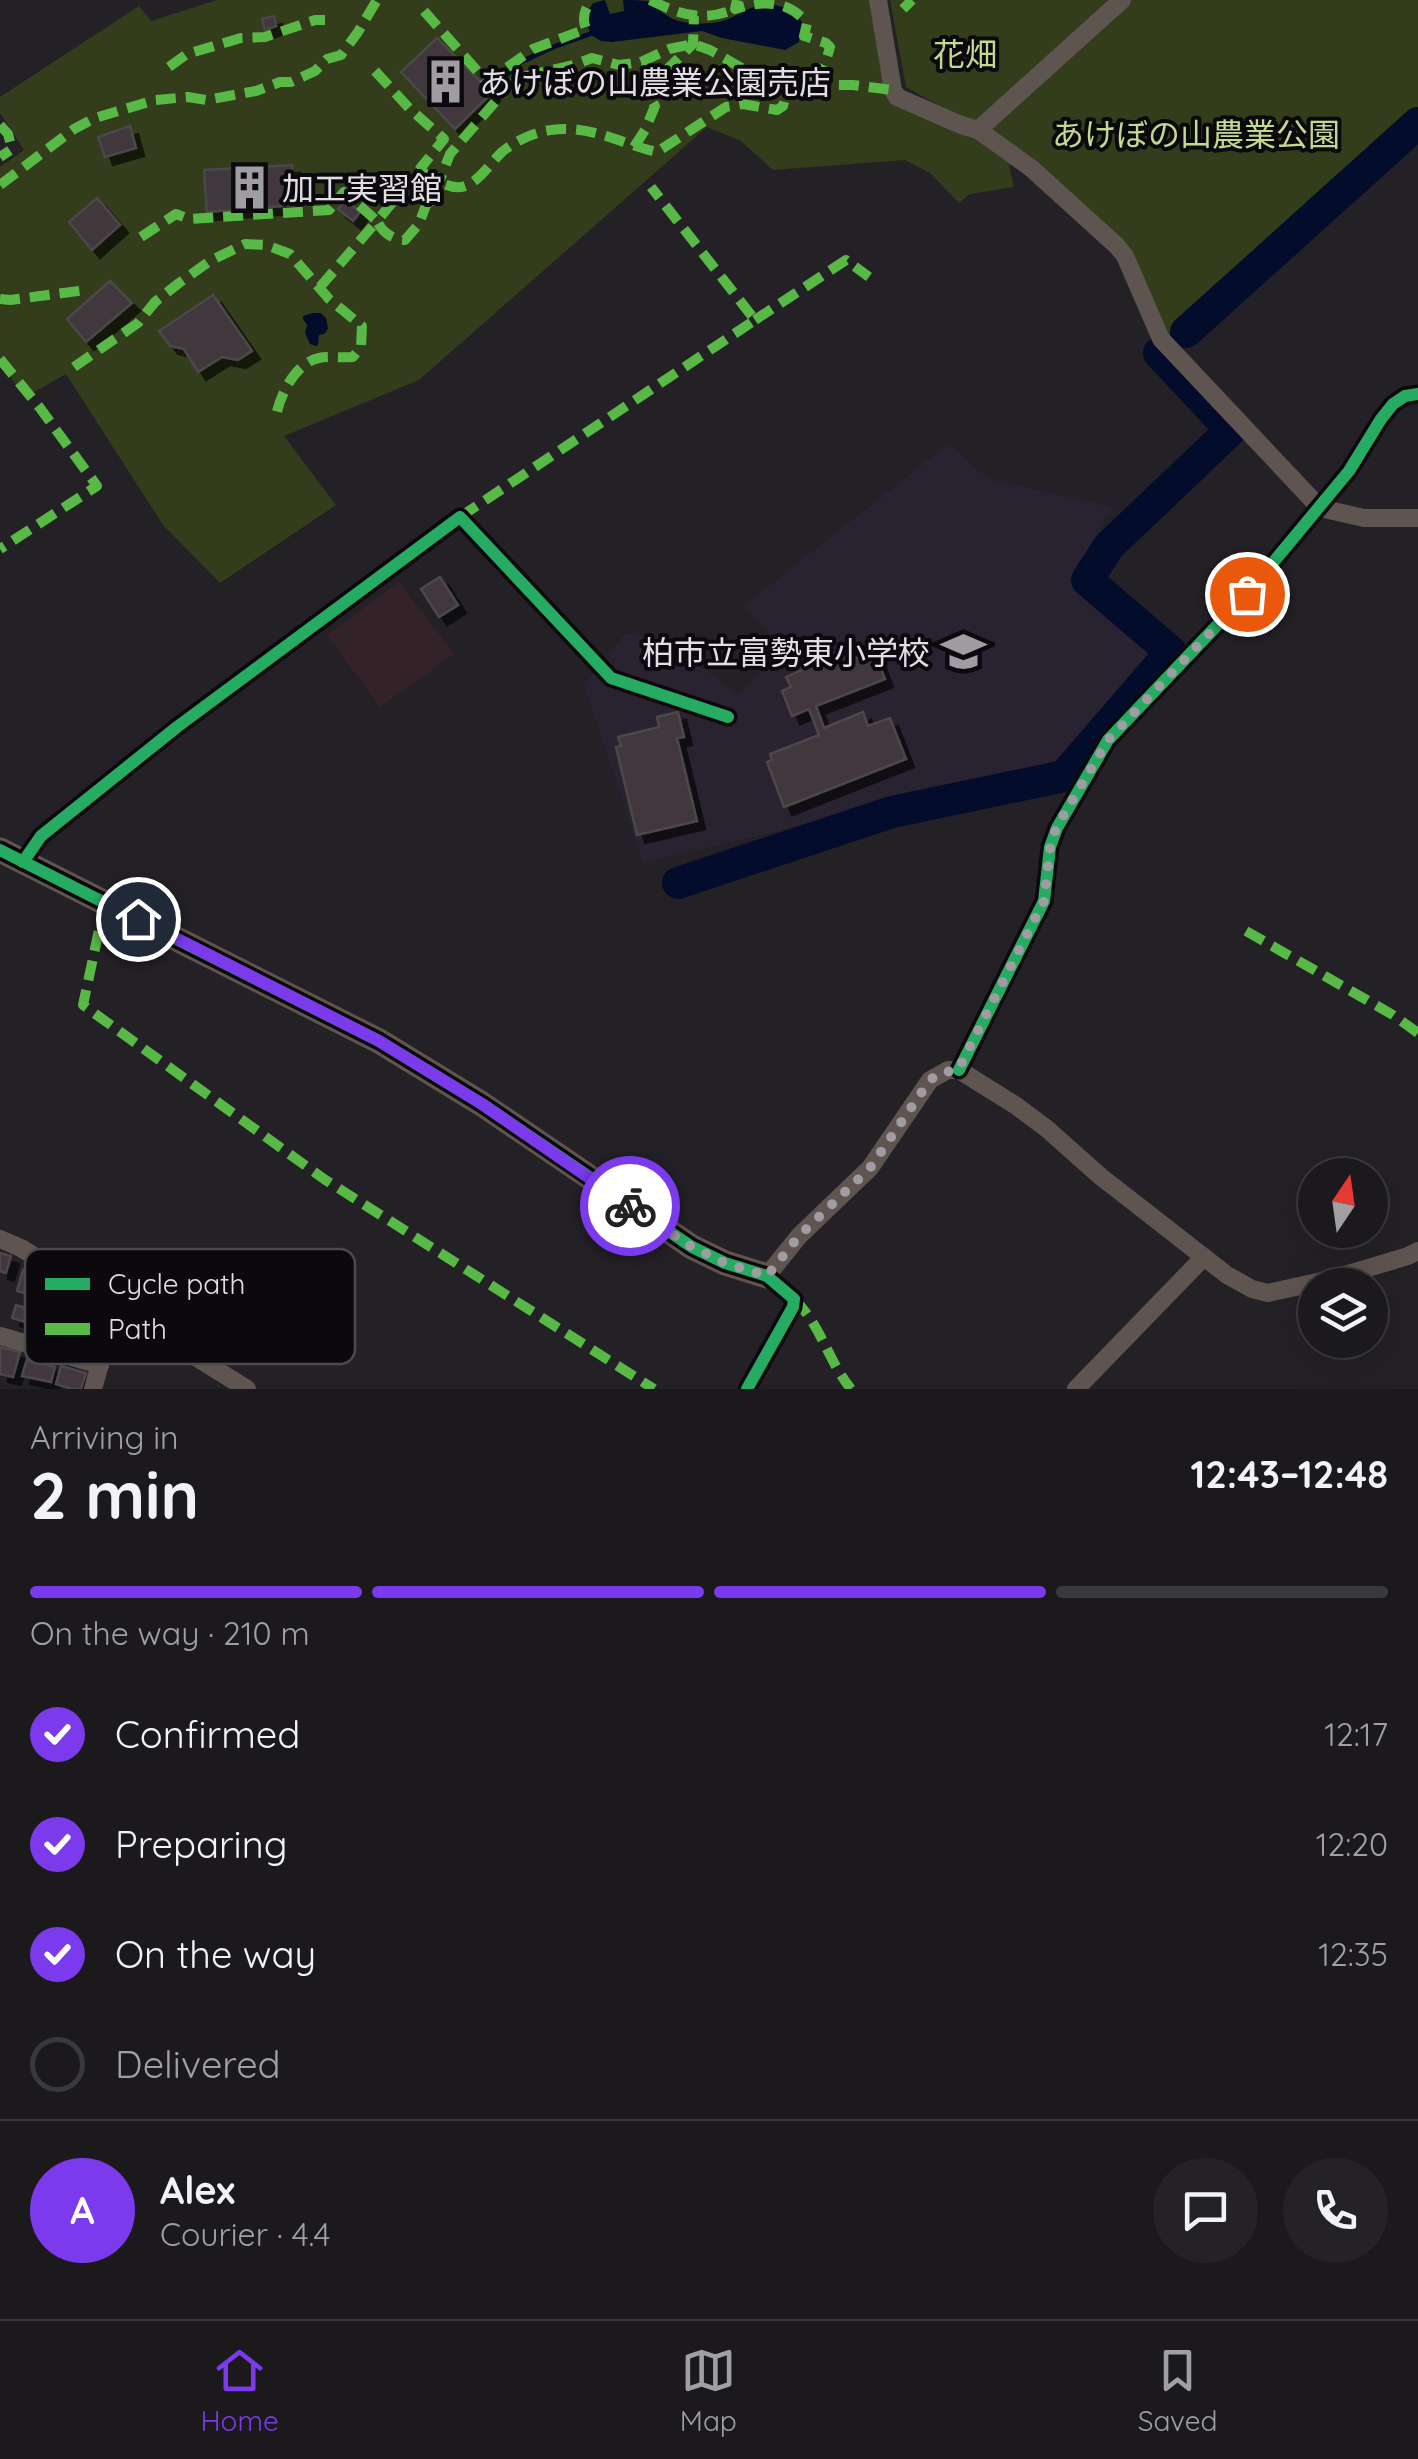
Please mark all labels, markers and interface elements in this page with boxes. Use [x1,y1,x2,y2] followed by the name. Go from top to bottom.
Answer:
[933,34,997,74] park label: 花畑
[422,58,470,106] building icon: あけぼの山農業公園売店
[479,62,831,102] place label: あけぼの山農業公園売店
[1052,114,1340,154] park label: あけぼの山農業公園
[225,164,273,212] building icon: 加工実習館
[282,168,442,208] place label: 加工実習館
[1205,552,1290,637] pin
[1220,567,1275,622] icon: bag
[939,628,987,676] school or university icon: 柏市立富勢東小学校
[642,632,930,672] place label: 柏市立富勢東小学校
[96,877,181,962] pin
[111,892,166,947] icon: home
[580,1156,680,1256] courier
[1298,1158,1388,1248] north arrow
[1298,1158,1388,1358] map controls
[603,1179,658,1234] icon: bike
[25,1249,355,1364] legend
[108,1266,246,1301] text: Cycle path
[1298,1268,1388,1358] button: layers
[108,1311,167,1346] text: Path
[30,1417,179,1457] text: Arriving in
[1190,1450,1388,1498] text: 12:43–12:48
[30,1454,199,1535] text: 2 min
[30,1613,310,1653] text: On the way · 210 m
[30,1707,85,1762] icon: check
[115,1710,300,1758] text: Confirmed
[1324,1714,1388,1754] text: 12:17
[30,1817,85,1872] icon: check
[115,1820,287,1868] text: Preparing
[1316,1824,1388,1864] text: 12:20
[30,1927,85,1982] icon: check
[115,1930,316,1978] text: On the way
[1318,1934,1388,1974] text: 12:35
[115,2040,281,2088] text: Delivered
[1153,2158,1258,2263] button: chat
[1283,2158,1388,2263] button: phone
[160,2166,235,2214] text: Alex
[70,2186,95,2234] text: A
[160,2214,330,2254] text: Courier · 4.4
[200,2343,279,2438] tab: Home
[680,2343,737,2438] tab: Map
[1138,2343,1218,2438] tab: Saved

